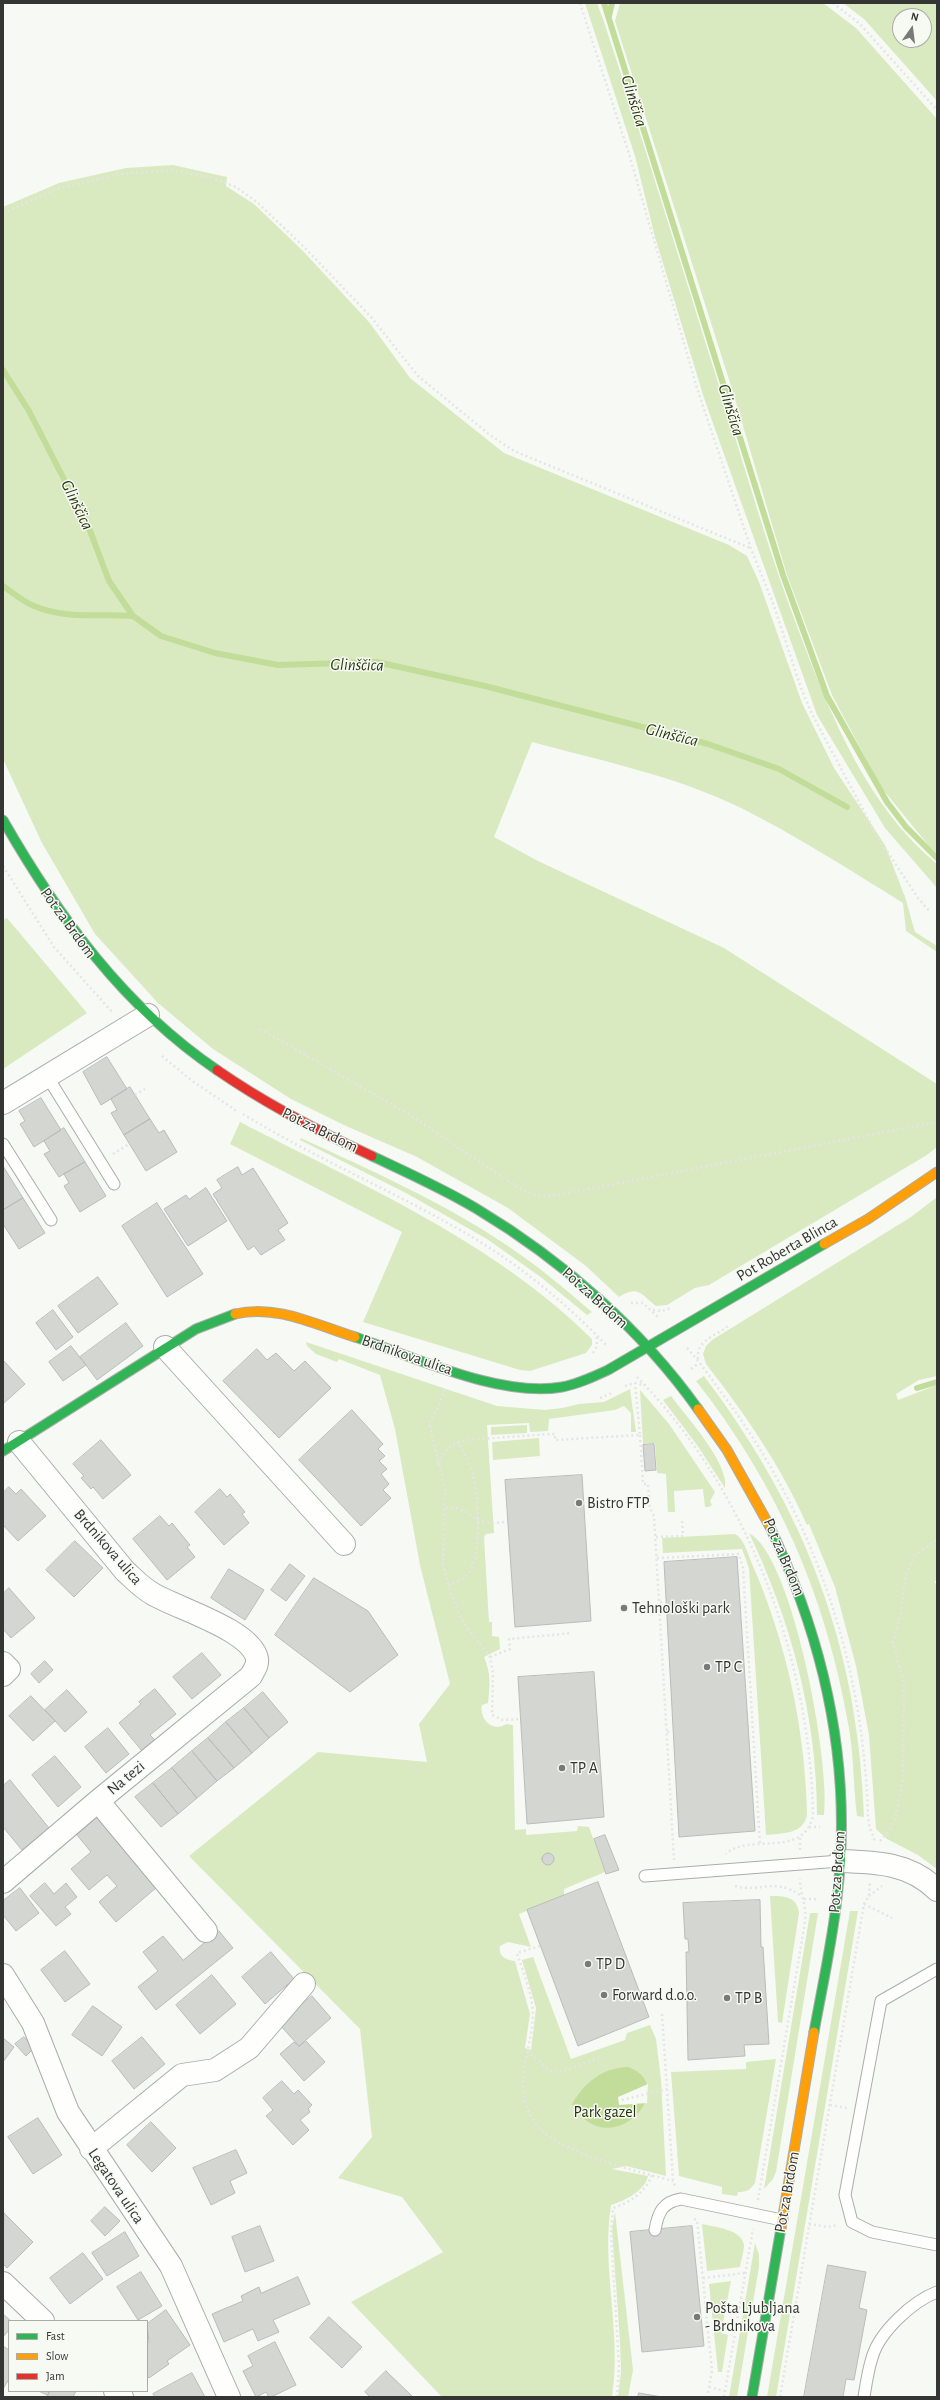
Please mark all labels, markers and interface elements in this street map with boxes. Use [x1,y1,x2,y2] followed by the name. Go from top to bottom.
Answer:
[892,8,932,48] north arrow
[910,11,920,23] text: N
[616,72,652,130] water label: Glinščica
[713,381,749,439] water label: Glinščica
[56,477,98,533] water label: Glinščica
[330,654,384,676] water label: Glinščica
[644,719,700,751] water label: Glinščica
[36,884,100,962] street label: Pot za Brdom
[279,1103,361,1157] street label: Pot za Brdom
[733,1212,841,1286] street label: Pot Roberta Blinca
[558,1263,632,1333] street label: Pot za Brdom
[359,1331,455,1379] street label: Brdnikova ulica
[587,1493,650,1513] place label: Bistro FTP
[574,1498,584,1508] marker: Bistro FTP
[70,1505,146,1589] street label: Brdnikova ulica
[759,1515,809,1599] street label: Pot za Brdom
[632,1598,730,1618] place label: Tehnološki park
[619,1603,629,1613] marker: Tehnološki park
[715,1657,742,1677] place label: TP C
[702,1662,712,1672] marker: TP C
[103,1757,149,1799] street label: Na tezi
[570,1758,598,1778] place label: TP A
[557,1763,567,1773] marker: TP A
[825,1830,849,1914] street label: Pot za Brdom
[596,1954,625,1974] place label: TP D
[583,1959,593,1969] marker: TP D
[612,1985,697,2005] place label: Forward d.o.o.
[735,1988,762,2008] place label: TP B
[599,1990,609,2000] marker: Forward d.o.o.
[722,1993,732,2003] marker: TP B
[574,2102,636,2122] park label: Park gazel
[84,2145,148,2227] street label: Legatova ulica
[770,2150,804,2234] street label: Pot za Brdom
[705,2298,800,2336] place label: Pošta Ljubljana - Brdnikova
[692,2312,702,2322] marker: Pošta Ljubljana - Brdnikova
[8,2320,148,2392] legend
[46,2330,65,2342] text: Fast
[46,2350,68,2362] text: Slow
[46,2370,65,2382] text: Jam

